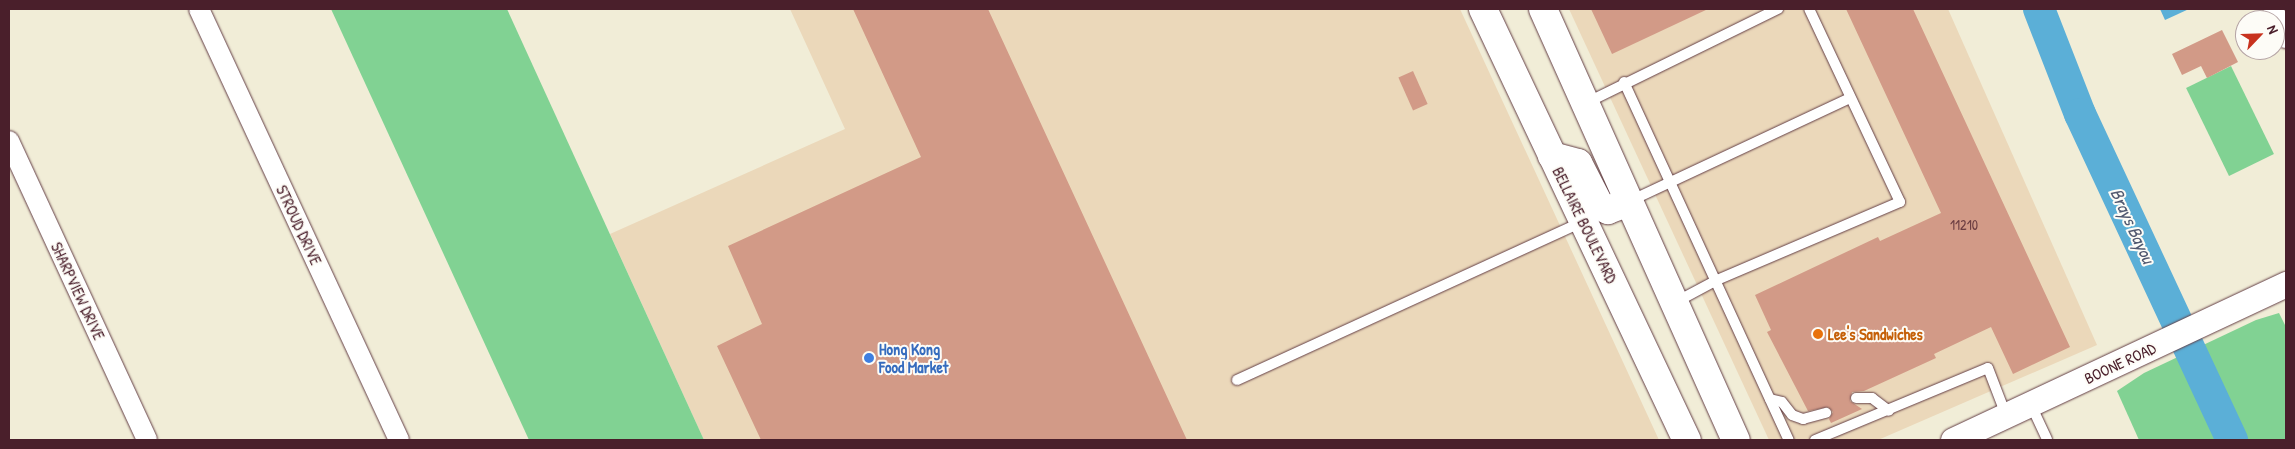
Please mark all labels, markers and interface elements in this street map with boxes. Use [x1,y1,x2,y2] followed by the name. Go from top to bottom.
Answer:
[2235,10,2285,60] north arrow
[2263,22,2283,36] text: N
[1548,164,1622,286] street label: BELLAIRE BOULEVARD
[272,182,326,268] street label: STROUD DRIVE
[2105,185,2159,267] water label: Brays Bayou
[1950,217,1978,233] house number: 11210
[47,239,109,343] street label: SHARPVIEW DRIVE
[1828,324,1923,344] place label: Lee's Sandwiches
[1812,328,1824,340] marker: Lee's Sandwiches
[2081,338,2159,388] street label: BOONE ROAD
[879,339,948,377] place label: Hong Kong Food Market
[863,352,875,364] marker: Hong Kong Food Market

